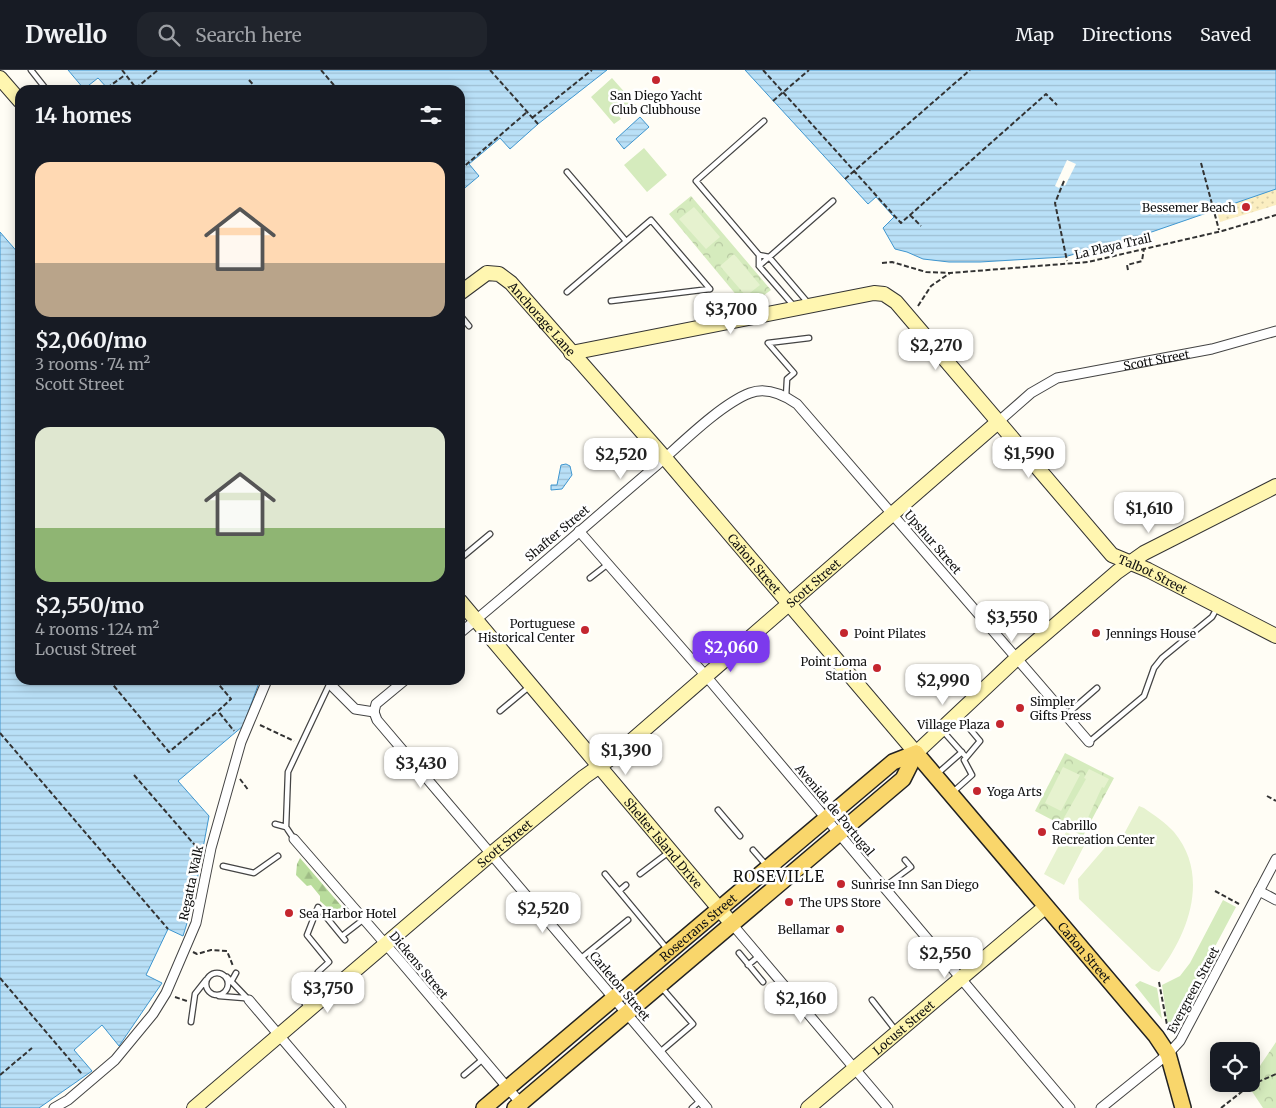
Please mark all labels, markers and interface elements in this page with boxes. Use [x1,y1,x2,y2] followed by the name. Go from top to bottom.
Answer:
[137,12,487,57] search box
[25,19,107,50] text: Dwello
[155,21,183,49] icon: search
[195,23,302,47] text: Search here
[1016,23,1054,46] text: Map
[1082,23,1172,46] text: Directions
[1200,23,1251,46] text: Saved
[650,74,662,86] marker: San Diego Yacht Club Clubhouse
[610,88,703,117] place label: San Diego Yacht Club Clubhouse
[417,101,445,129] icon: filters
[35,102,132,129] text: 14 homes
[195,194,285,284] icon: home
[1142,200,1236,215] place label: Bessemer Beach
[1240,201,1252,213] marker: Bessemer Beach
[1073,230,1153,262] street label: La Playa Trail
[505,278,579,359] street label: Anchorage Lane
[690,292,772,335] pin: $3,700
[705,299,757,319] text: $3,700
[35,327,147,354] text: $2,060/mo
[895,328,977,371] pin: $2,270
[909,335,963,355] text: $2,270
[1122,346,1191,373] street label: Scott Street
[35,354,150,374] text: 3 rooms · 74 m²
[35,374,124,394] text: Scott Street
[988,436,1070,479] pin: $1,590
[580,438,662,480] pin: $2,520
[1003,443,1055,463] text: $1,590
[595,444,647,464] text: $2,520
[195,459,285,549] icon: home
[1108,492,1190,534] pin: $1,610
[1125,498,1173,518] text: $1,610
[522,502,592,564] street label: Shafter Street
[901,507,965,577] street label: Upshur Street
[725,530,785,597] street label: Cañon Street
[1116,551,1190,597] street label: Talbot Street
[783,555,843,610] street label: Scott Street
[35,592,144,619] text: $2,550/mo
[971,600,1053,643] pin: $3,550
[986,607,1038,627] text: $3,550
[478,616,576,645] place label: Portuguese Historical Center
[35,619,159,639] text: 4 rooms · 124 m²
[579,624,591,636] marker: Portuguese Historical Center
[854,626,926,641] place label: Point Pilates
[1105,626,1196,641] place label: Jennings House
[838,627,850,639] marker: Point Pilates
[1090,627,1102,639] marker: Jennings House
[690,630,772,673] pin: $2,060
[704,637,758,657] text: $2,060
[35,639,137,659] text: Locust Street
[800,654,868,683] place label: Point Loma Station
[871,662,883,674] marker: Point Loma Station
[902,664,984,706] pin: $2,990
[916,670,970,690] text: $2,990
[1030,694,1092,723] place label: Simpler Gifts Press
[1014,702,1026,714] marker: Simpler Gifts Press
[916,717,991,732] place label: Village Plaza
[994,718,1006,730] marker: Village Plaza
[585,734,667,776] pin: $1,390
[600,740,652,760] text: $1,390
[380,746,462,789] pin: $3,430
[395,753,447,773] text: $3,430
[792,760,878,859] street label: Avenida de Portugal
[986,784,1042,799] place label: Yoga Arts
[971,785,983,797] marker: Yoga Arts
[621,795,706,891] street label: Shelter Island Drive
[474,816,535,870] street label: Scott Street
[1052,818,1155,847] place label: Cabrillo Recreation Center
[1036,826,1048,838] marker: Cabrillo Recreation Center
[176,844,206,922] street label: Regatta Walk
[733,867,825,886] district label: ROSEVILLE
[851,877,979,892] place label: Sunrise Inn San Diego
[835,878,847,890] marker: Sunrise Inn San Diego
[656,890,740,964] street label: Rosecrans Street
[502,892,584,934] pin: $2,520
[799,895,881,910] place label: The UPS Store
[783,896,795,908] marker: The UPS Store
[517,898,569,918] text: $2,520
[299,906,397,921] place label: Sea Harbor Hotel
[283,907,295,919] marker: Sea Harbor Hotel
[1055,919,1115,986] street label: Cañon Street
[778,922,831,937] place label: Bellamar
[834,923,846,935] marker: Bellamar
[386,928,452,1002] street label: Dickens Street
[904,936,986,979] pin: $2,550
[919,943,971,963] text: $2,550
[1164,944,1222,1036] street label: Evergreen Street
[587,948,654,1024] street label: Carleton Street
[287,972,369,1014] pin: $3,750
[302,978,354,998] text: $3,750
[760,982,842,1024] pin: $2,160
[775,988,827,1008] text: $2,160
[869,997,938,1058] street label: Locust Street
[1210,1042,1260,1092] map controls
[1210,1042,1260,1092] button: locate

